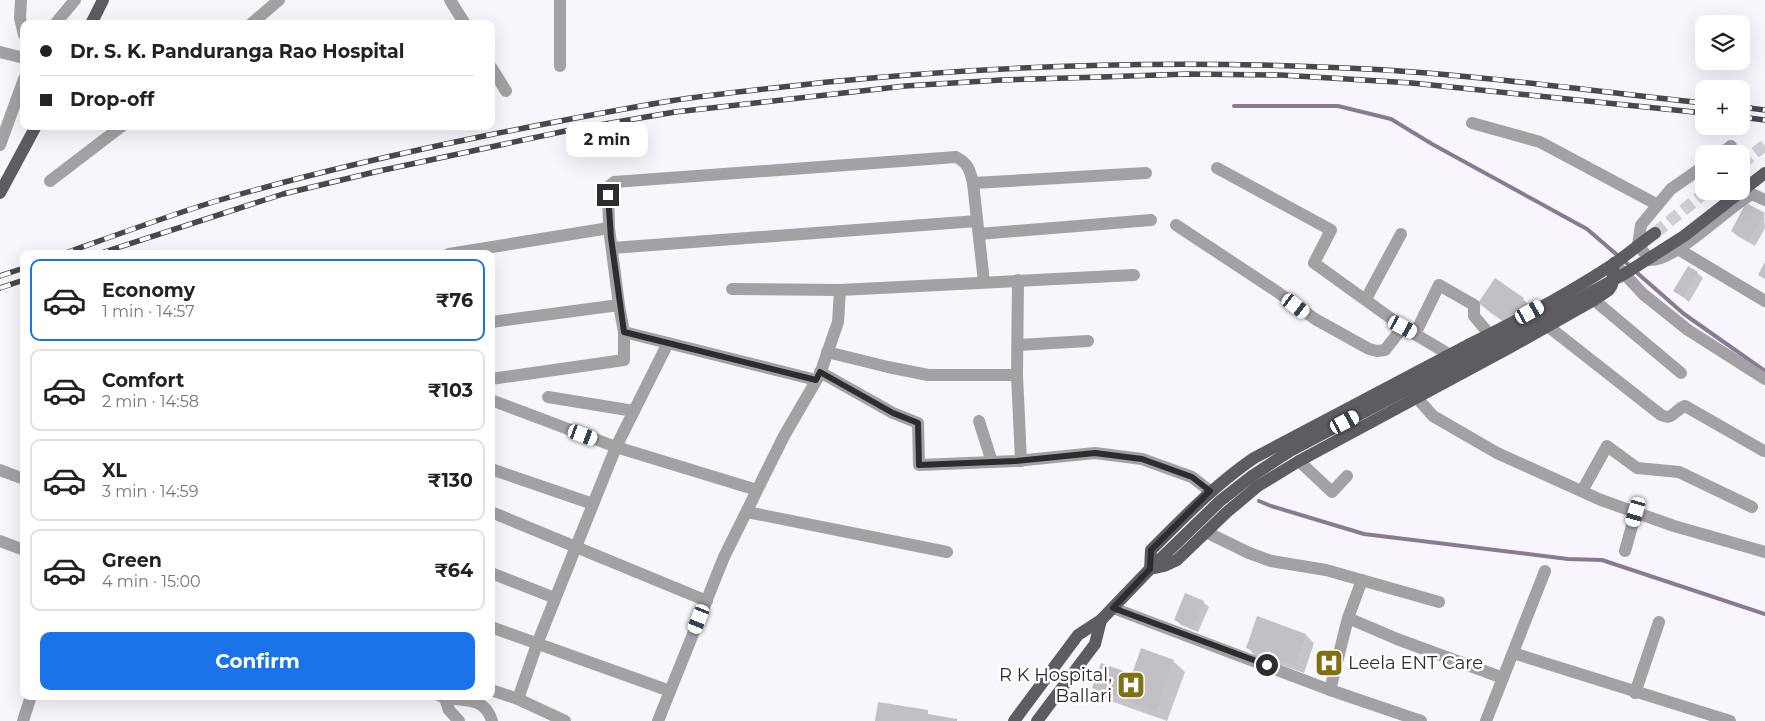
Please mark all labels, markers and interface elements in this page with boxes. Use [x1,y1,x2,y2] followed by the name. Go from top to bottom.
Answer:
[1695,15,1750,200] map controls
[1695,15,1750,70] button: layers
[70,40,404,63] text: Dr. S. K. Panduranga Rao Hospital
[1695,80,1750,135] button: +
[70,88,154,111] text: Drop-off
[567,122,649,158] callout: 2 min
[584,130,630,149] text: 2 min
[1695,145,1750,200] button: −
[597,184,619,206] route end
[42,278,87,323] icon: car
[102,279,195,302] text: Economy
[436,289,473,312] text: ₹76
[1279,291,1312,321] car
[1513,298,1546,326] car
[102,302,195,321] text: 1 min · 14:57
[1386,313,1419,341] car
[42,368,87,413] icon: car
[102,369,184,392] text: Comfort
[428,379,473,402] text: ₹103
[102,392,199,411] text: 2 min · 14:58
[1328,408,1361,436] car
[566,423,599,447] car
[42,458,87,503] icon: car
[102,459,127,482] text: XL
[428,469,473,492] text: ₹130
[102,482,198,501] text: 3 min · 14:59
[1624,496,1647,528] car
[42,548,87,593] icon: car
[102,549,162,572] text: Green
[434,559,473,582] text: ₹64
[102,572,201,591] text: 4 min · 15:00
[686,602,711,636] car
[40,632,475,690] button: Confirm
[1314,648,1344,678] hospital icon: Leela ENT Care
[1348,652,1483,674] place label: Leela ENT Care
[1256,654,1278,676] route start
[999,664,1112,707] place label: R K Hospital, Ballari
[1116,670,1146,700] hospital icon: R K Hospital, Ballari

